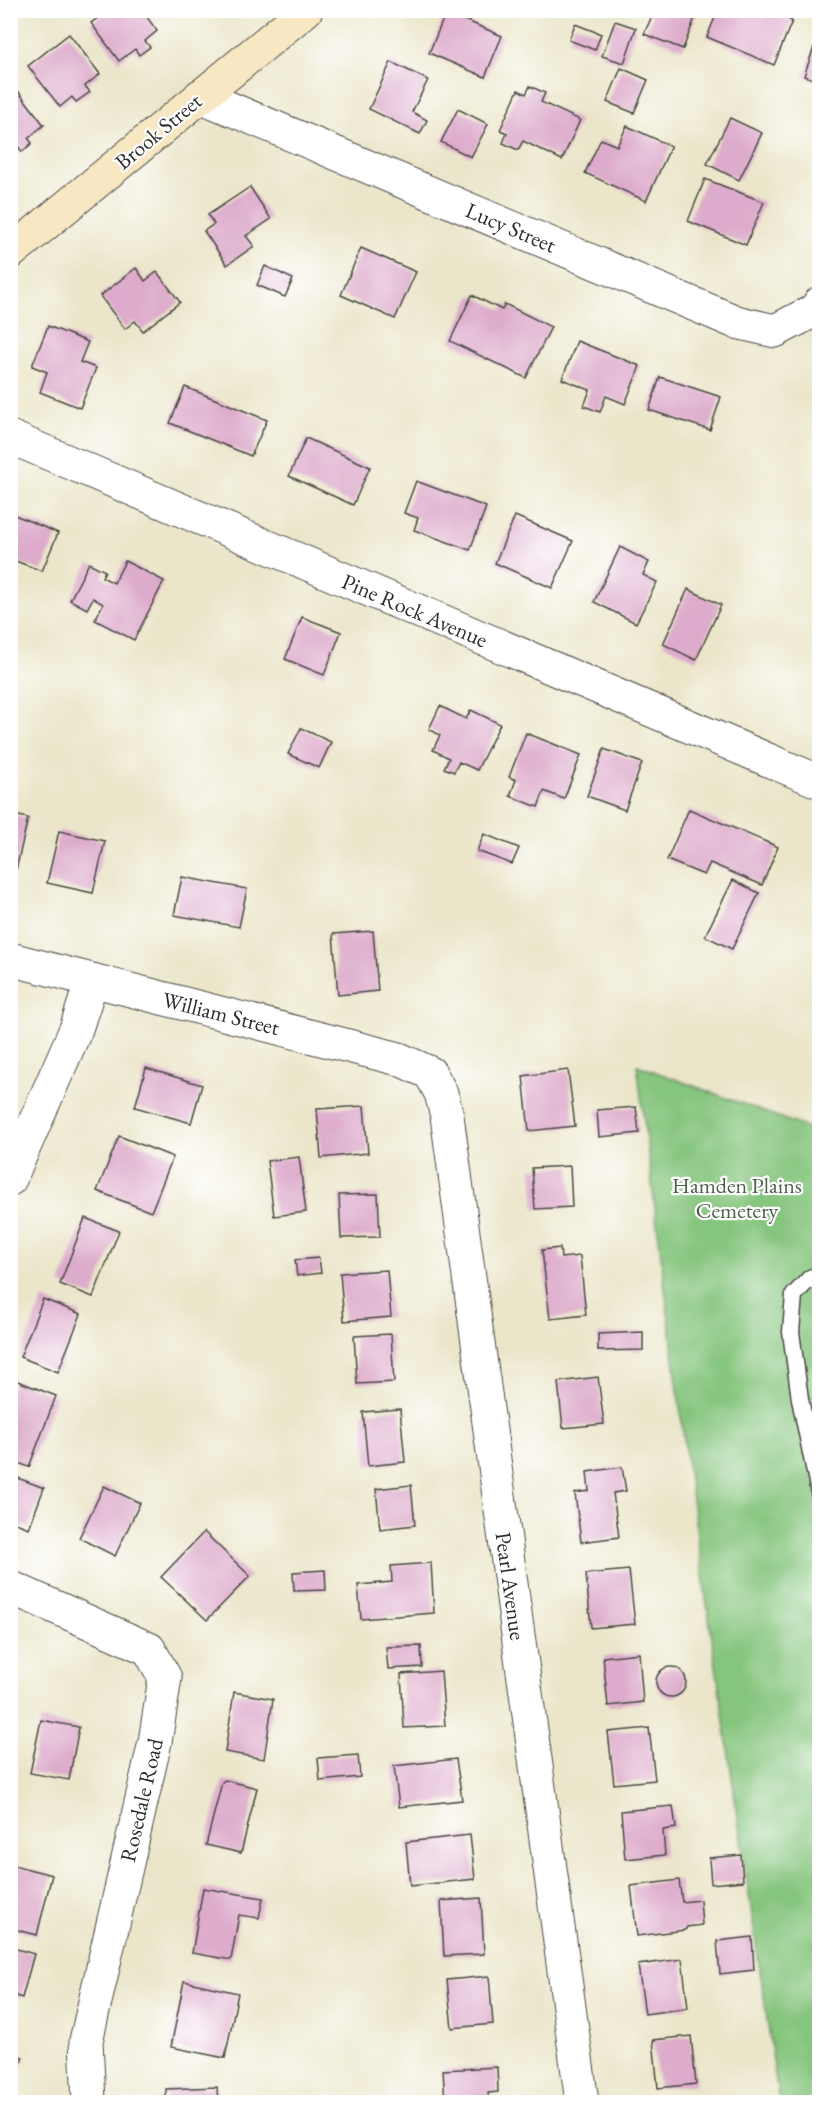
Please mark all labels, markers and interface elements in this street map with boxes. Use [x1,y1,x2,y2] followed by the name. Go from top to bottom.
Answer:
[109,87,208,176] street label: Brook Street
[461,195,560,259] street label: Lucy Street
[338,567,492,654] street label: Pine Rock Avenue
[159,985,283,1042] street label: William Street
[672,1171,802,1225] park label: Hamden Plains Cemetery
[489,1530,532,1642] street label: Pearl Avenue
[113,1734,170,1865] street label: Rosedale Road

